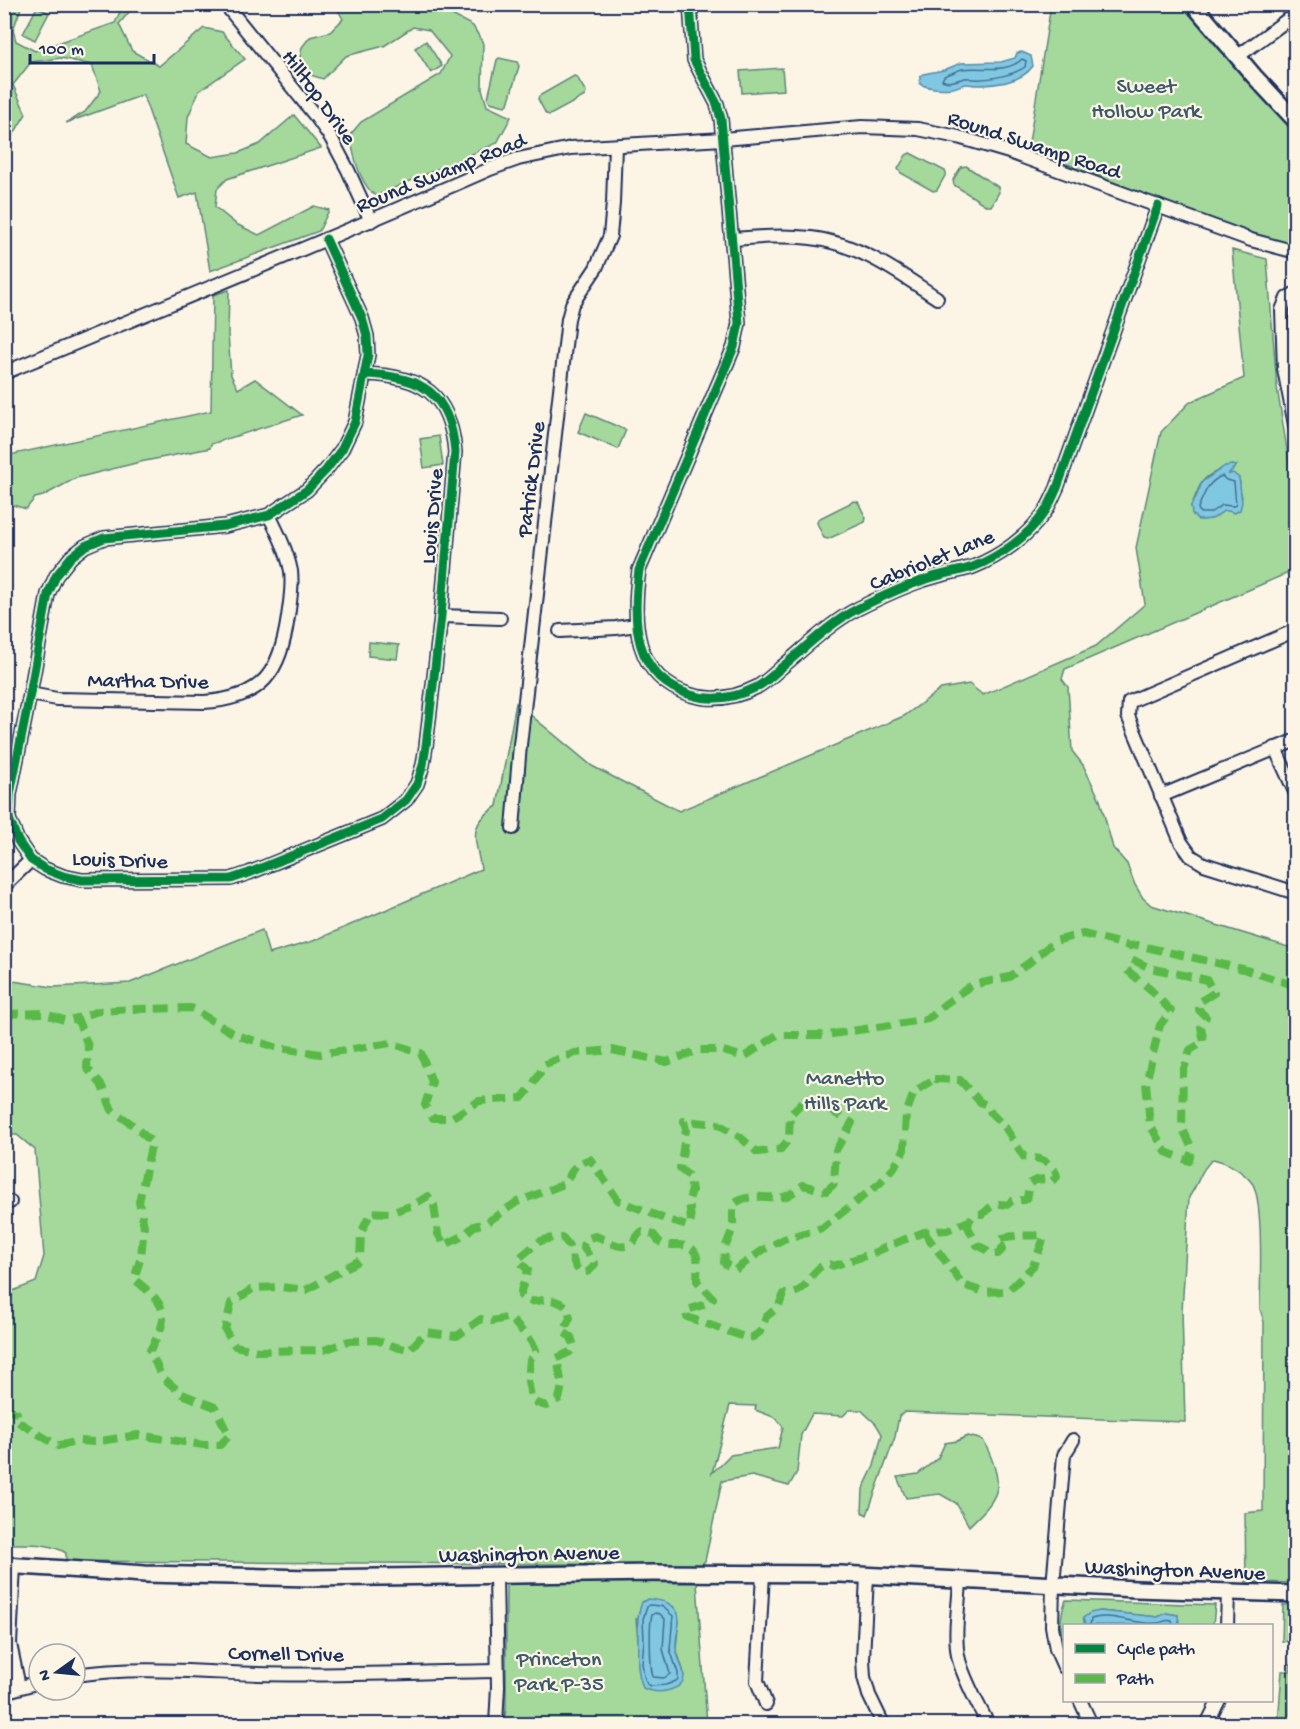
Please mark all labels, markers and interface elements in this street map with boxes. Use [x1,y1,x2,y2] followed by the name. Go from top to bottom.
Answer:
[30,27,154,65] scale bar
[38,40,84,61] text: 100 m
[275,46,361,152] street label: Hilltop Drive
[1091,75,1203,126] park label: Sweet Hollow Park
[944,106,1126,188] street label: Round Swamp Road
[353,128,532,221] street label: Round Swamp Road
[513,420,553,540] street label: Patrick Drive
[417,467,451,565] street label: Louis Drive
[866,525,999,599] street label: Cabriolet Lane
[87,669,210,697] street label: Martha Drive
[72,847,169,877] street label: Louis Drive
[804,1067,888,1118] park label: Manetto Hills Park
[438,1541,620,1571] street label: Washington Avenue
[1084,1556,1266,1588] street label: Washington Avenue
[1063,1624,1273,1702] legend
[1117,1640,1195,1661] text: Cycle path
[27,1642,87,1702] north arrow
[228,1642,345,1670] street label: Cornell Drive
[513,1648,604,1699] park label: Princeton Park P-35
[35,1667,56,1682] text: N
[1116,1670,1154,1691] text: Path

